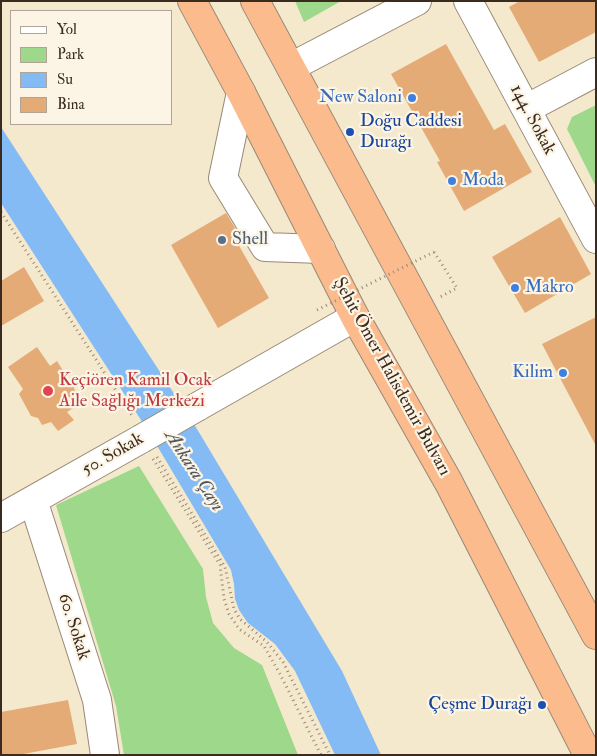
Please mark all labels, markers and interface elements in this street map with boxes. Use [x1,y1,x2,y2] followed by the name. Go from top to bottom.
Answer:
[10,10,172,125] legend
[57,20,77,39] text: Yol
[57,45,84,64] text: Park
[57,70,73,89] text: Su
[504,81,560,159] street label: 144. Sokak
[319,87,402,109] place label: New Saloni
[406,92,418,104] marker: New Saloni
[57,95,85,114] text: Bina
[360,111,462,154] place label: Doğu Caddesi Durağı
[344,126,356,138] marker: Doğu Caddesi Durağı
[462,170,504,192] place label: Moda
[446,175,458,187] marker: Moda
[232,229,268,251] place label: Shell
[216,234,228,246] marker: Shell
[327,274,455,480] street label: Şehit Ömer Halisdemir Bulvarı
[525,277,574,299] place label: Makro
[509,282,521,294] marker: Makro
[512,362,553,384] place label: Kilim
[557,367,569,379] marker: Kilim
[59,370,212,412] place label: Keçiören Kamil Ocak Aile Sağlığı Merkezi
[41,384,55,398] marker: Keçiören Kamil Ocak Aile Sağlığı Merkezi
[158,426,228,516] water label: Ankara Çayı
[78,429,148,481] street label: 50. Sokak
[52,591,94,663] street label: 60. Sokak
[428,694,532,716] place label: Çeşme Durağı
[536,699,548,711] marker: Çeşme Durağı

